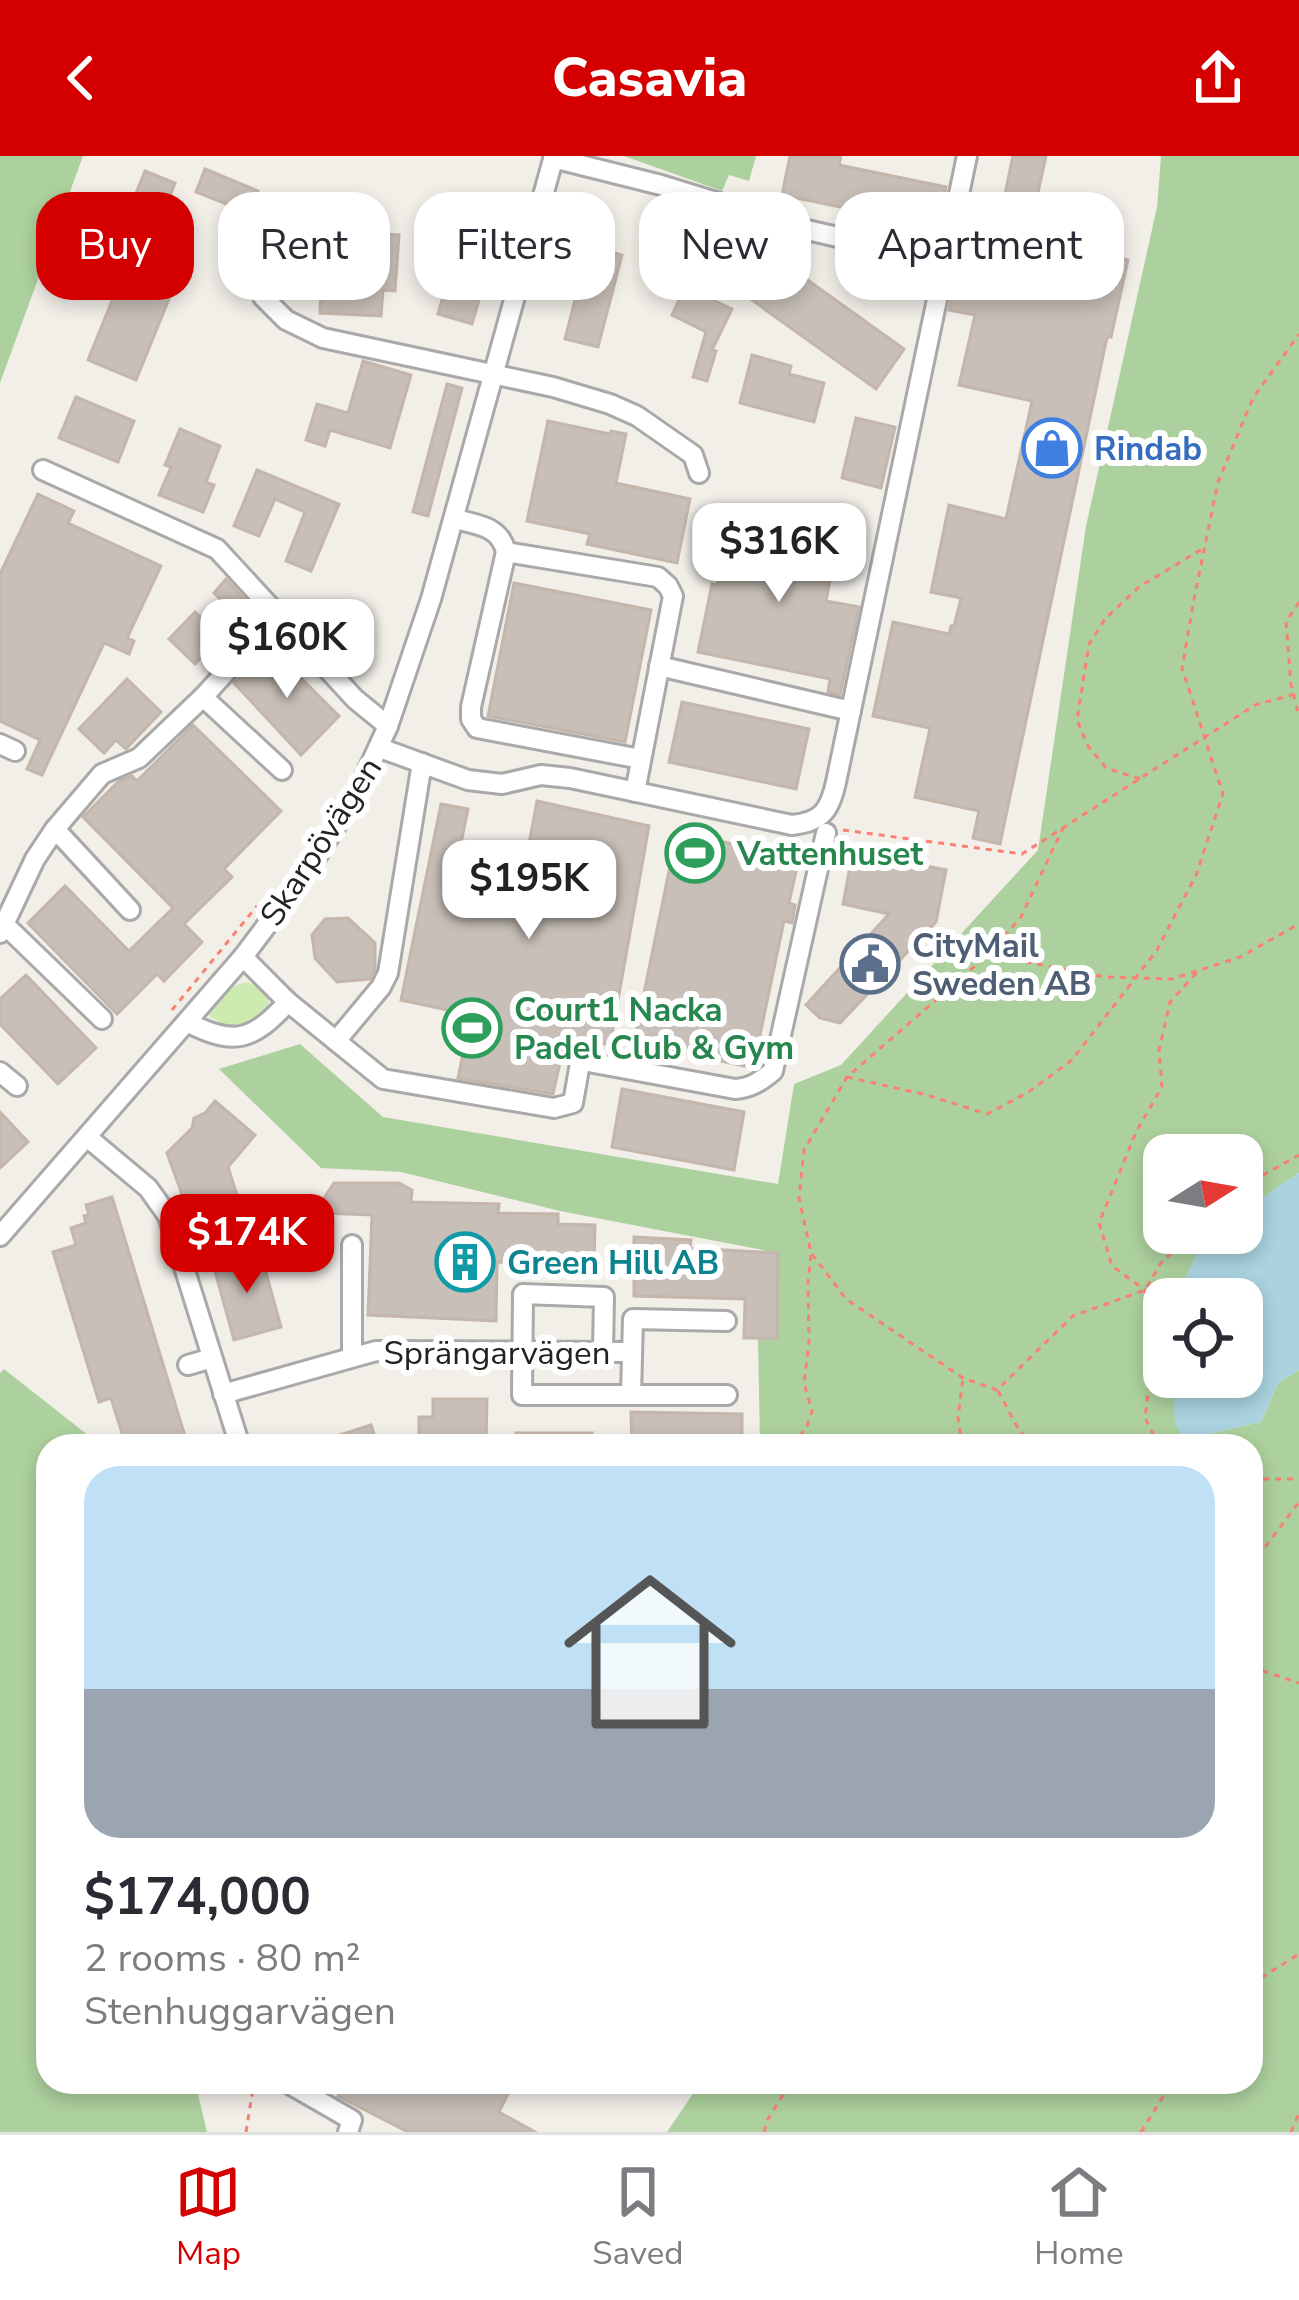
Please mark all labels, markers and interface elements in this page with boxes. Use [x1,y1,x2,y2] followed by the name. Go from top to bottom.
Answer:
[552,41,747,115] text: Casavia
[48,45,114,111] icon: back
[1185,45,1251,111] icon: share
[36,192,194,300] chip: Buy
[218,192,390,300] chip: Rent
[414,192,615,300] chip: Filters
[639,192,811,300] chip: New
[835,192,1124,300] chip: Apartment
[1021,417,1083,479] shop icon: Rindab
[1094,427,1202,472] place label: Rindab
[695,503,863,605] pin: $316K
[719,515,839,568] text: $316K
[203,599,371,701] pin: $160K
[227,611,347,664] text: $160K
[250,749,393,935] street label: Skarpövägen
[664,822,726,884] sports icon: Vattenhuset
[736,832,923,877] place label: Vattenhuset
[445,840,613,942] pin: $195K
[469,852,589,905] text: $195K
[912,924,1091,1007] place label: CityMail Sweden AB
[839,933,901,995] public building icon: CityMail Sweden AB
[514,988,794,1071] place label: Court1 Nacka Padel Club & Gym
[441,997,503,1059] sports icon: Court1 Nacka Padel Club & Gym
[1143,1134,1263,1254] north arrow
[1143,1134,1263,1398] map controls
[163,1194,331,1296] pin: $174K
[187,1206,307,1259] text: $174K
[434,1231,496,1293] building icon: Green Hill AB
[507,1241,719,1286] place label: Green Hill AB
[1143,1278,1263,1398] button: locate
[384,1331,610,1376] street label: Sprängarvägen
[542,1544,758,1760] icon: home
[84,1862,311,1932] text: $174,000
[84,1932,361,1985] text: 2 rooms · 80 m²
[84,1985,396,2038] text: Stenhuggarvägen
[175,2159,241,2276] tab: Map
[592,2159,683,2276] tab: Saved
[1034,2159,1124,2276] tab: Home

